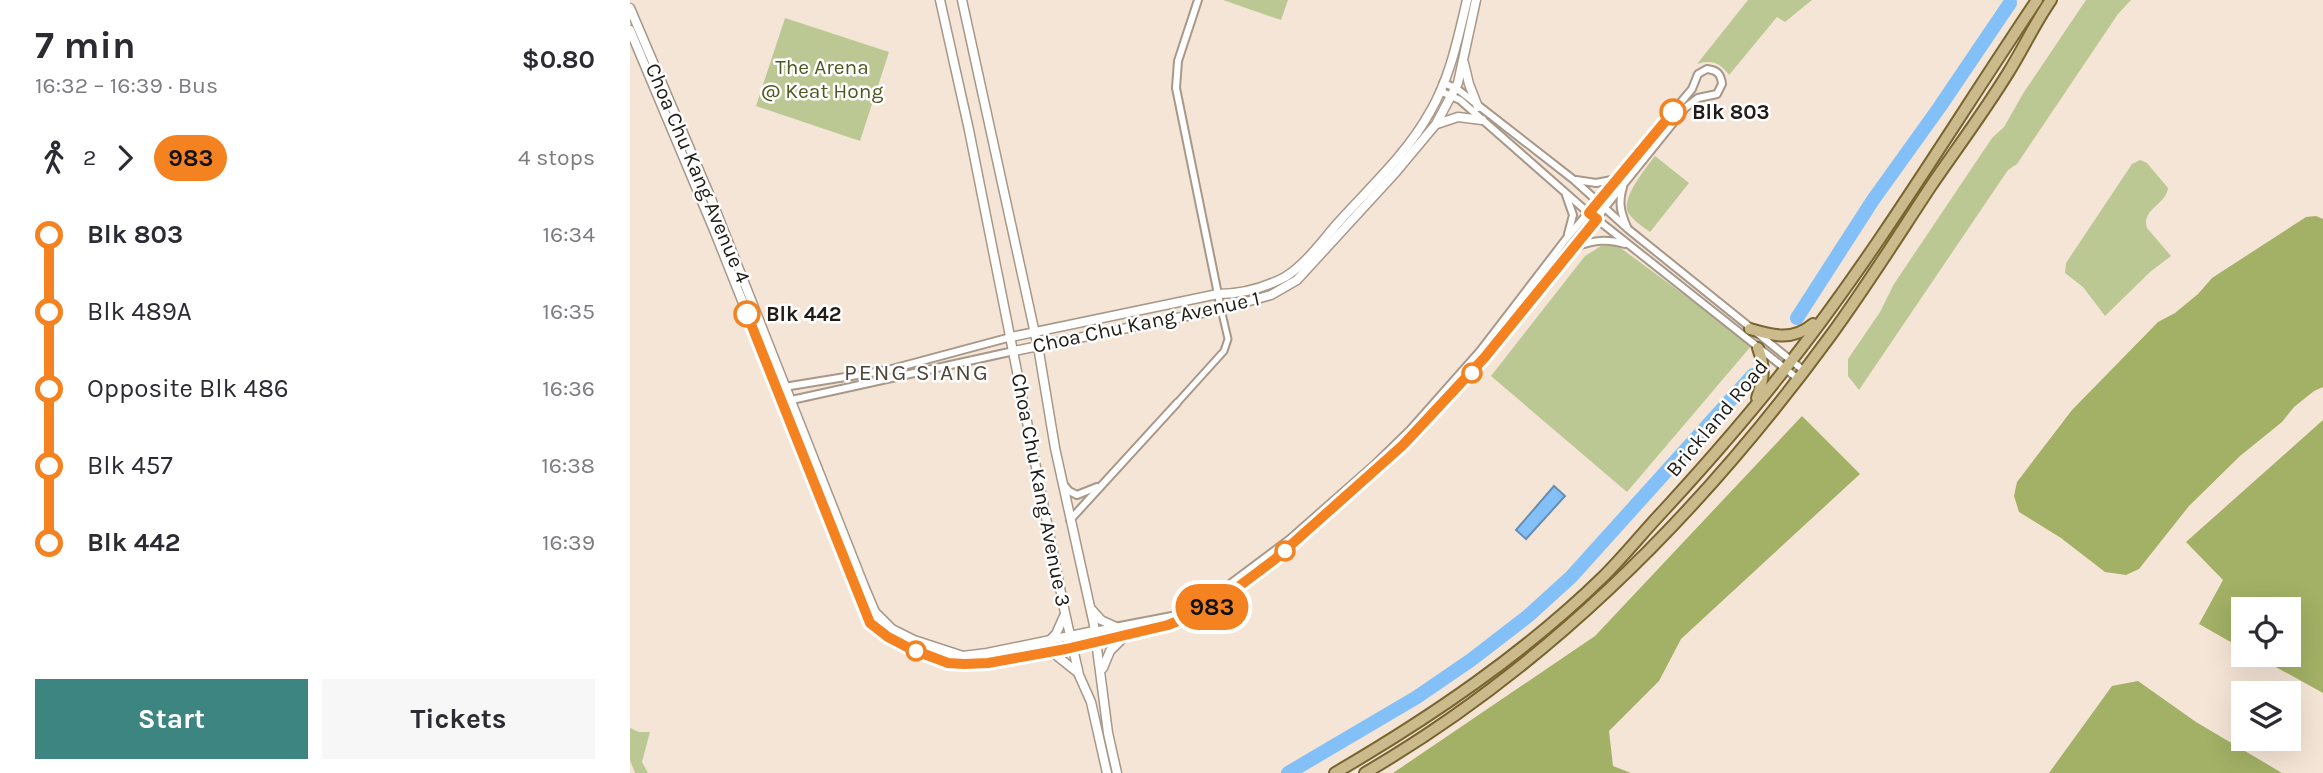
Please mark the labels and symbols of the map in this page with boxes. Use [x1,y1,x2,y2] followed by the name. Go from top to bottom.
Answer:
[761,55,884,103] park label: The Arena @ Keat Hong
[641,59,755,287] street label: Choa Chu Kang Avenue 4
[1660,99,1686,125] marker: Blk 803
[1692,100,1770,124] place label: Blk 803
[1030,286,1262,358] street label: Choa Chu Kang Avenue 1
[734,301,760,327] marker: Blk 442
[766,302,841,326] place label: Blk 442
[1661,355,1773,481] street label: Brickland Road
[844,359,990,386] district label: PENG SIANG
[1462,363,1482,383] unlabelled marker
[1007,371,1075,609] street label: Choa Chu Kang Avenue 3
[1275,541,1295,561] unlabelled marker
[1172,584,1252,630] line badge: 983
[906,641,926,661] unlabelled marker

